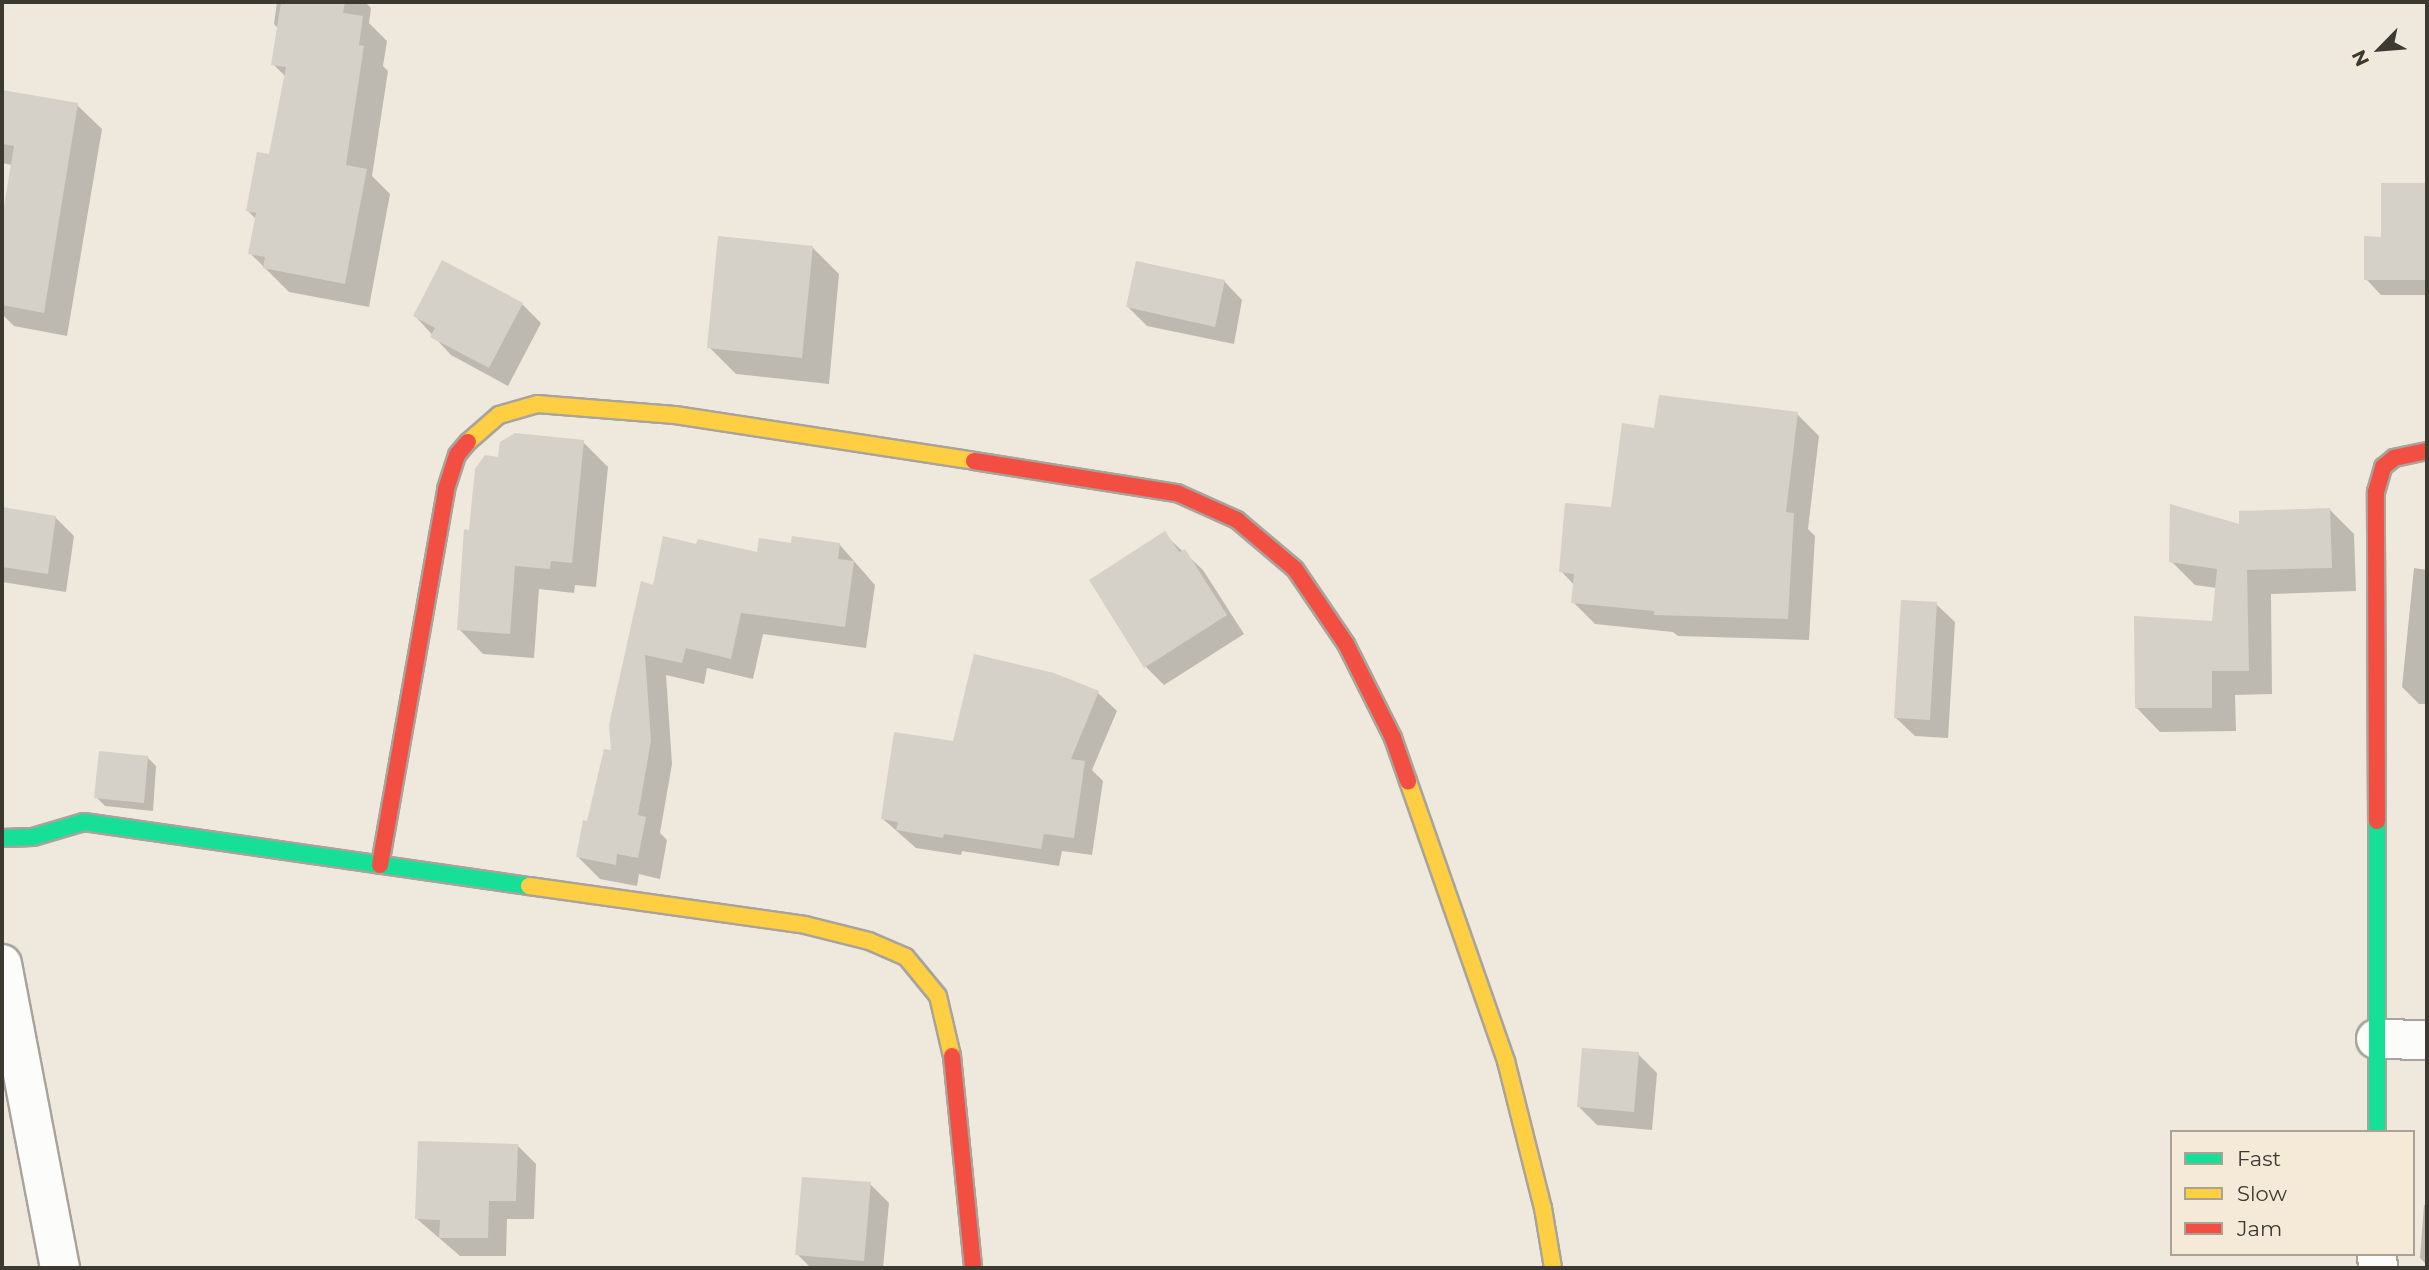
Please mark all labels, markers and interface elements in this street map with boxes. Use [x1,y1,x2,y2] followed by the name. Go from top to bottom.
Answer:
[2345,14,2415,84] north arrow
[2347,46,2374,70] text: N
[2170,1130,2415,1256] legend
[2237,1146,2281,1171] text: Fast
[2237,1181,2287,1206] text: Slow
[2237,1216,2282,1241] text: Jam

